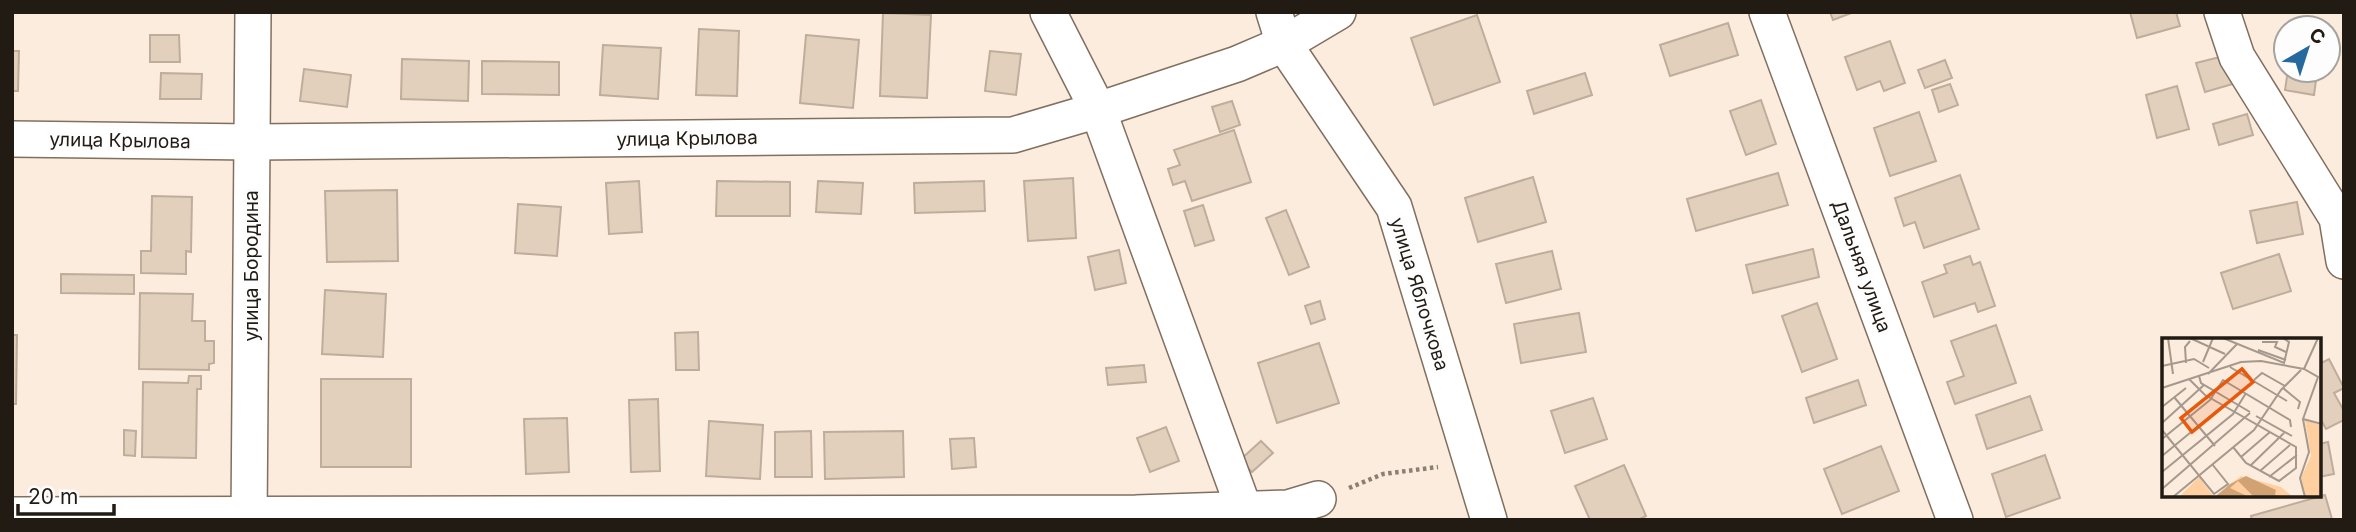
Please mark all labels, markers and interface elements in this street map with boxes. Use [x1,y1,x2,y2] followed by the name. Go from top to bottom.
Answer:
[2272,14,2342,84] north arrow
[2305,23,2330,50] text: С
[616,126,758,151] street label: улица Крылова
[49,128,191,153] street label: улица Крылова
[240,190,263,342] street label: улица Бородина
[1827,197,1896,336] street label: Дальняя улица
[1385,215,1454,374] street label: улица Яблочкова
[2162,338,2321,497] inset map
[18,472,114,516] scale bar
[28,484,78,509] text: 20 m

